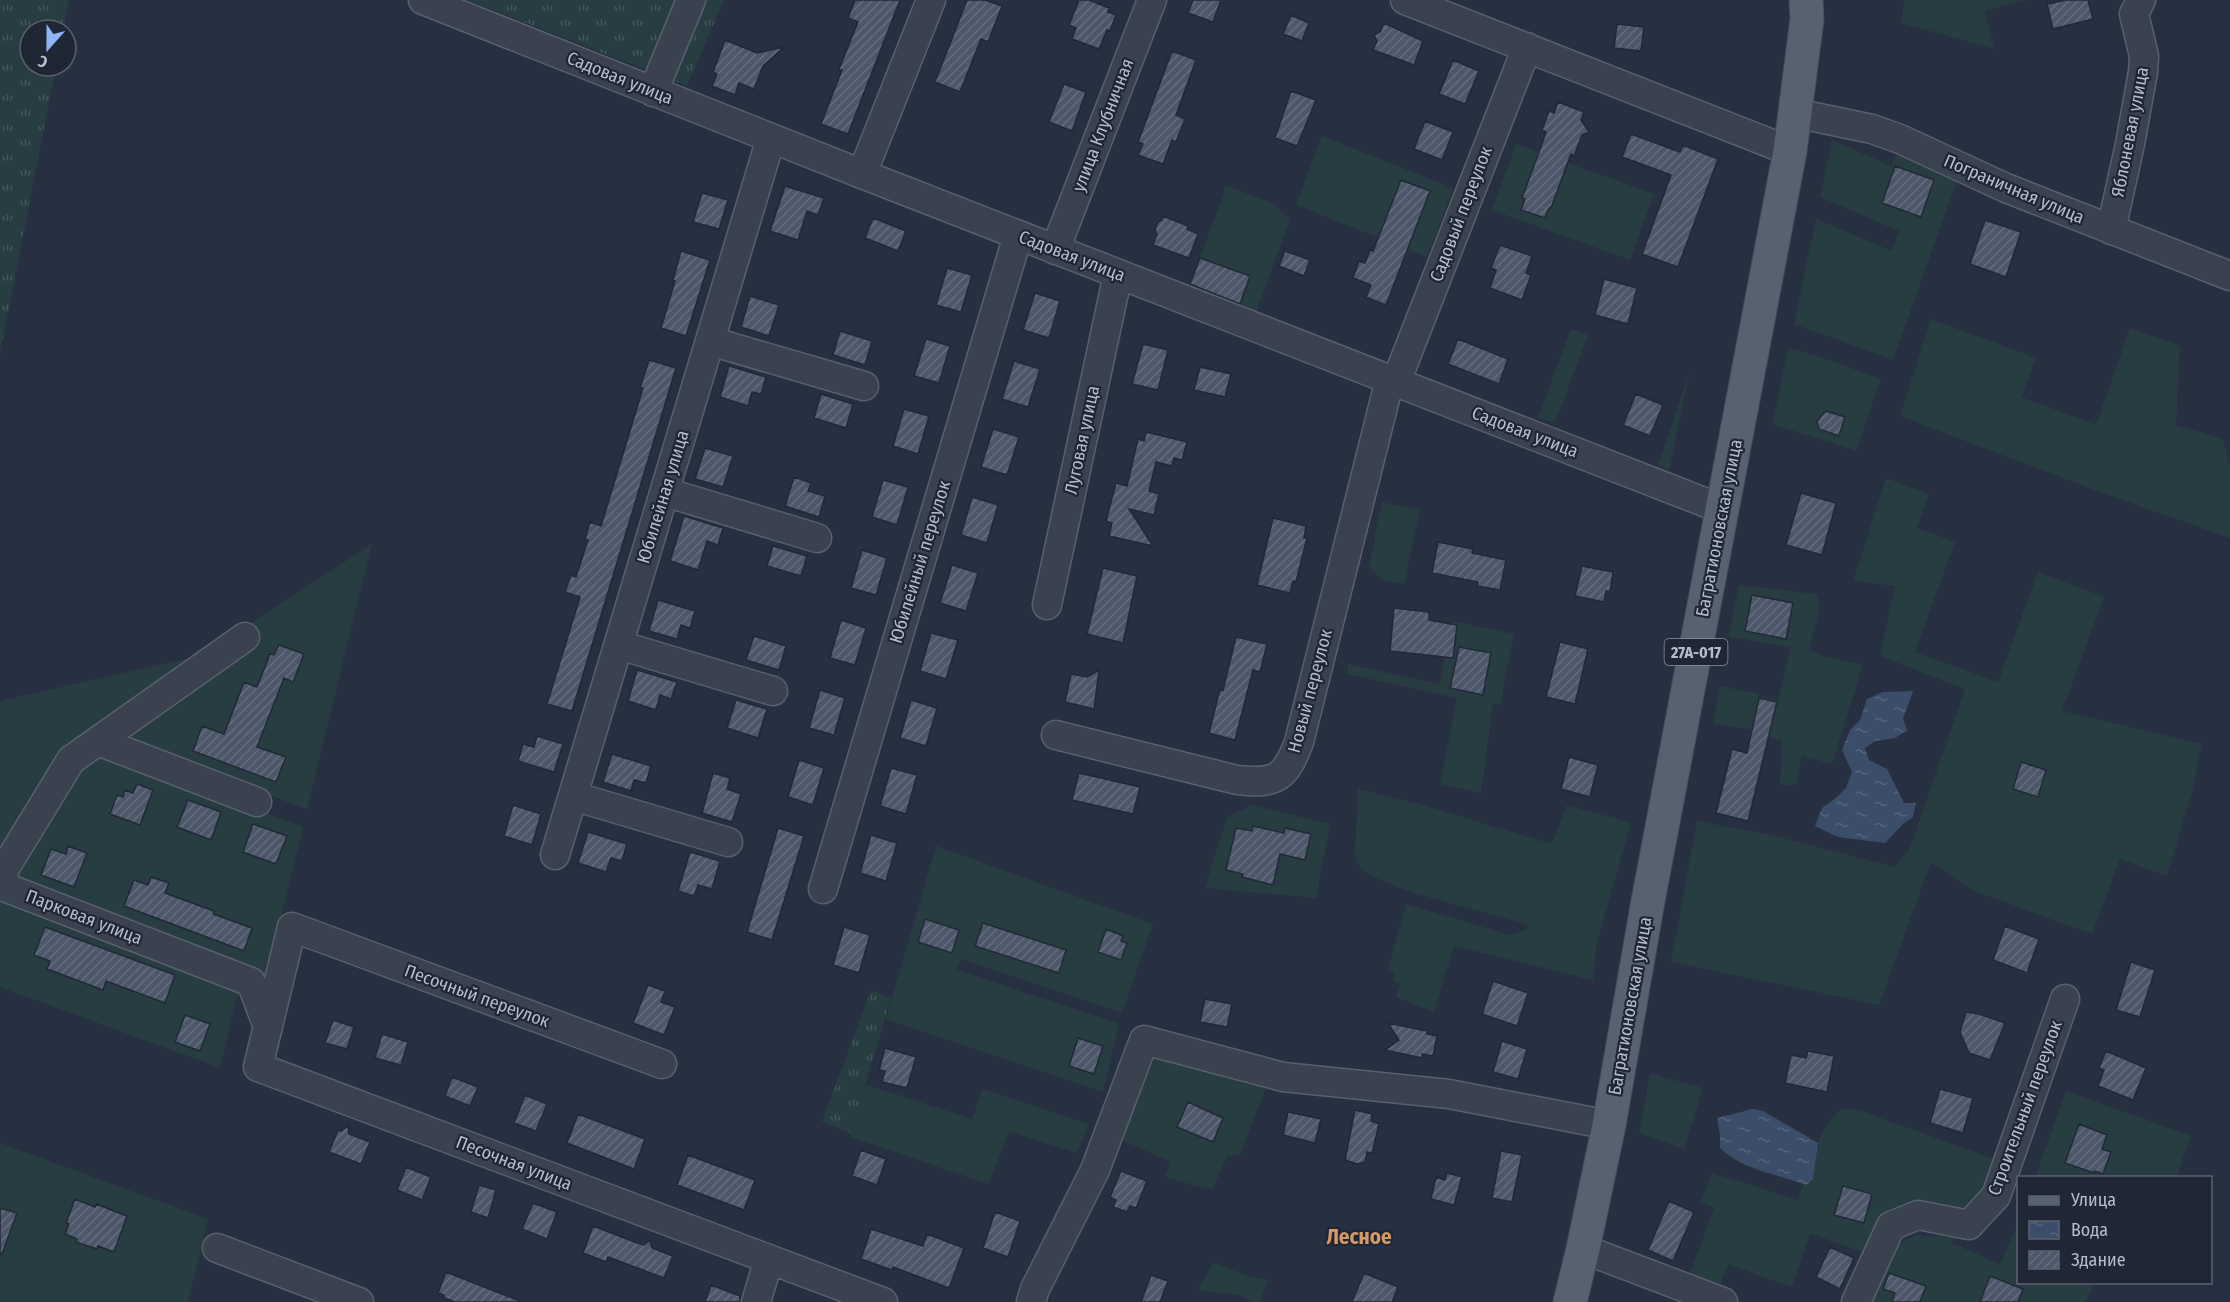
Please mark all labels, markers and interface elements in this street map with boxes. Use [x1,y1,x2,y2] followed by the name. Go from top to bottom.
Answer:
[18,18,78,78] north arrow
[564,47,676,109] street label: Садовая улица
[35,51,50,72] text: С
[1067,55,1139,195] street label: улица Клубничная
[2107,65,2153,199] street label: Яблоневая улица
[1425,143,1497,285] street label: Садовый переулок
[1941,150,2088,229] street label: Пограничная улица
[1016,226,1128,286] street label: Садовая улица
[1060,383,1104,496] street label: Луговая улица
[1469,402,1581,462] street label: Садовая улица
[632,428,694,566] street label: Юбилейная улица
[1691,437,1747,619] street label: Багратионовская улица
[885,478,955,646] street label: Юбилейный переулок
[1283,626,1337,755] street label: Новый переулок
[1664,639,1728,665] road number: 27А-017
[23,885,145,949] street label: Парковая улица
[1603,915,1657,1097] street label: Багратионовская улица
[401,960,553,1033] street label: Песочный переулок
[1983,1017,2067,1199] street label: Строительный переулок
[453,1131,575,1195] street label: Песочная улица
[2017,1176,2212,1284] legend
[2070,1189,2116,1211] text: Улица
[2071,1219,2108,1241] text: Вода
[1326,1224,1392,1250] district label: Лесное
[2071,1249,2126,1271] text: Здание

